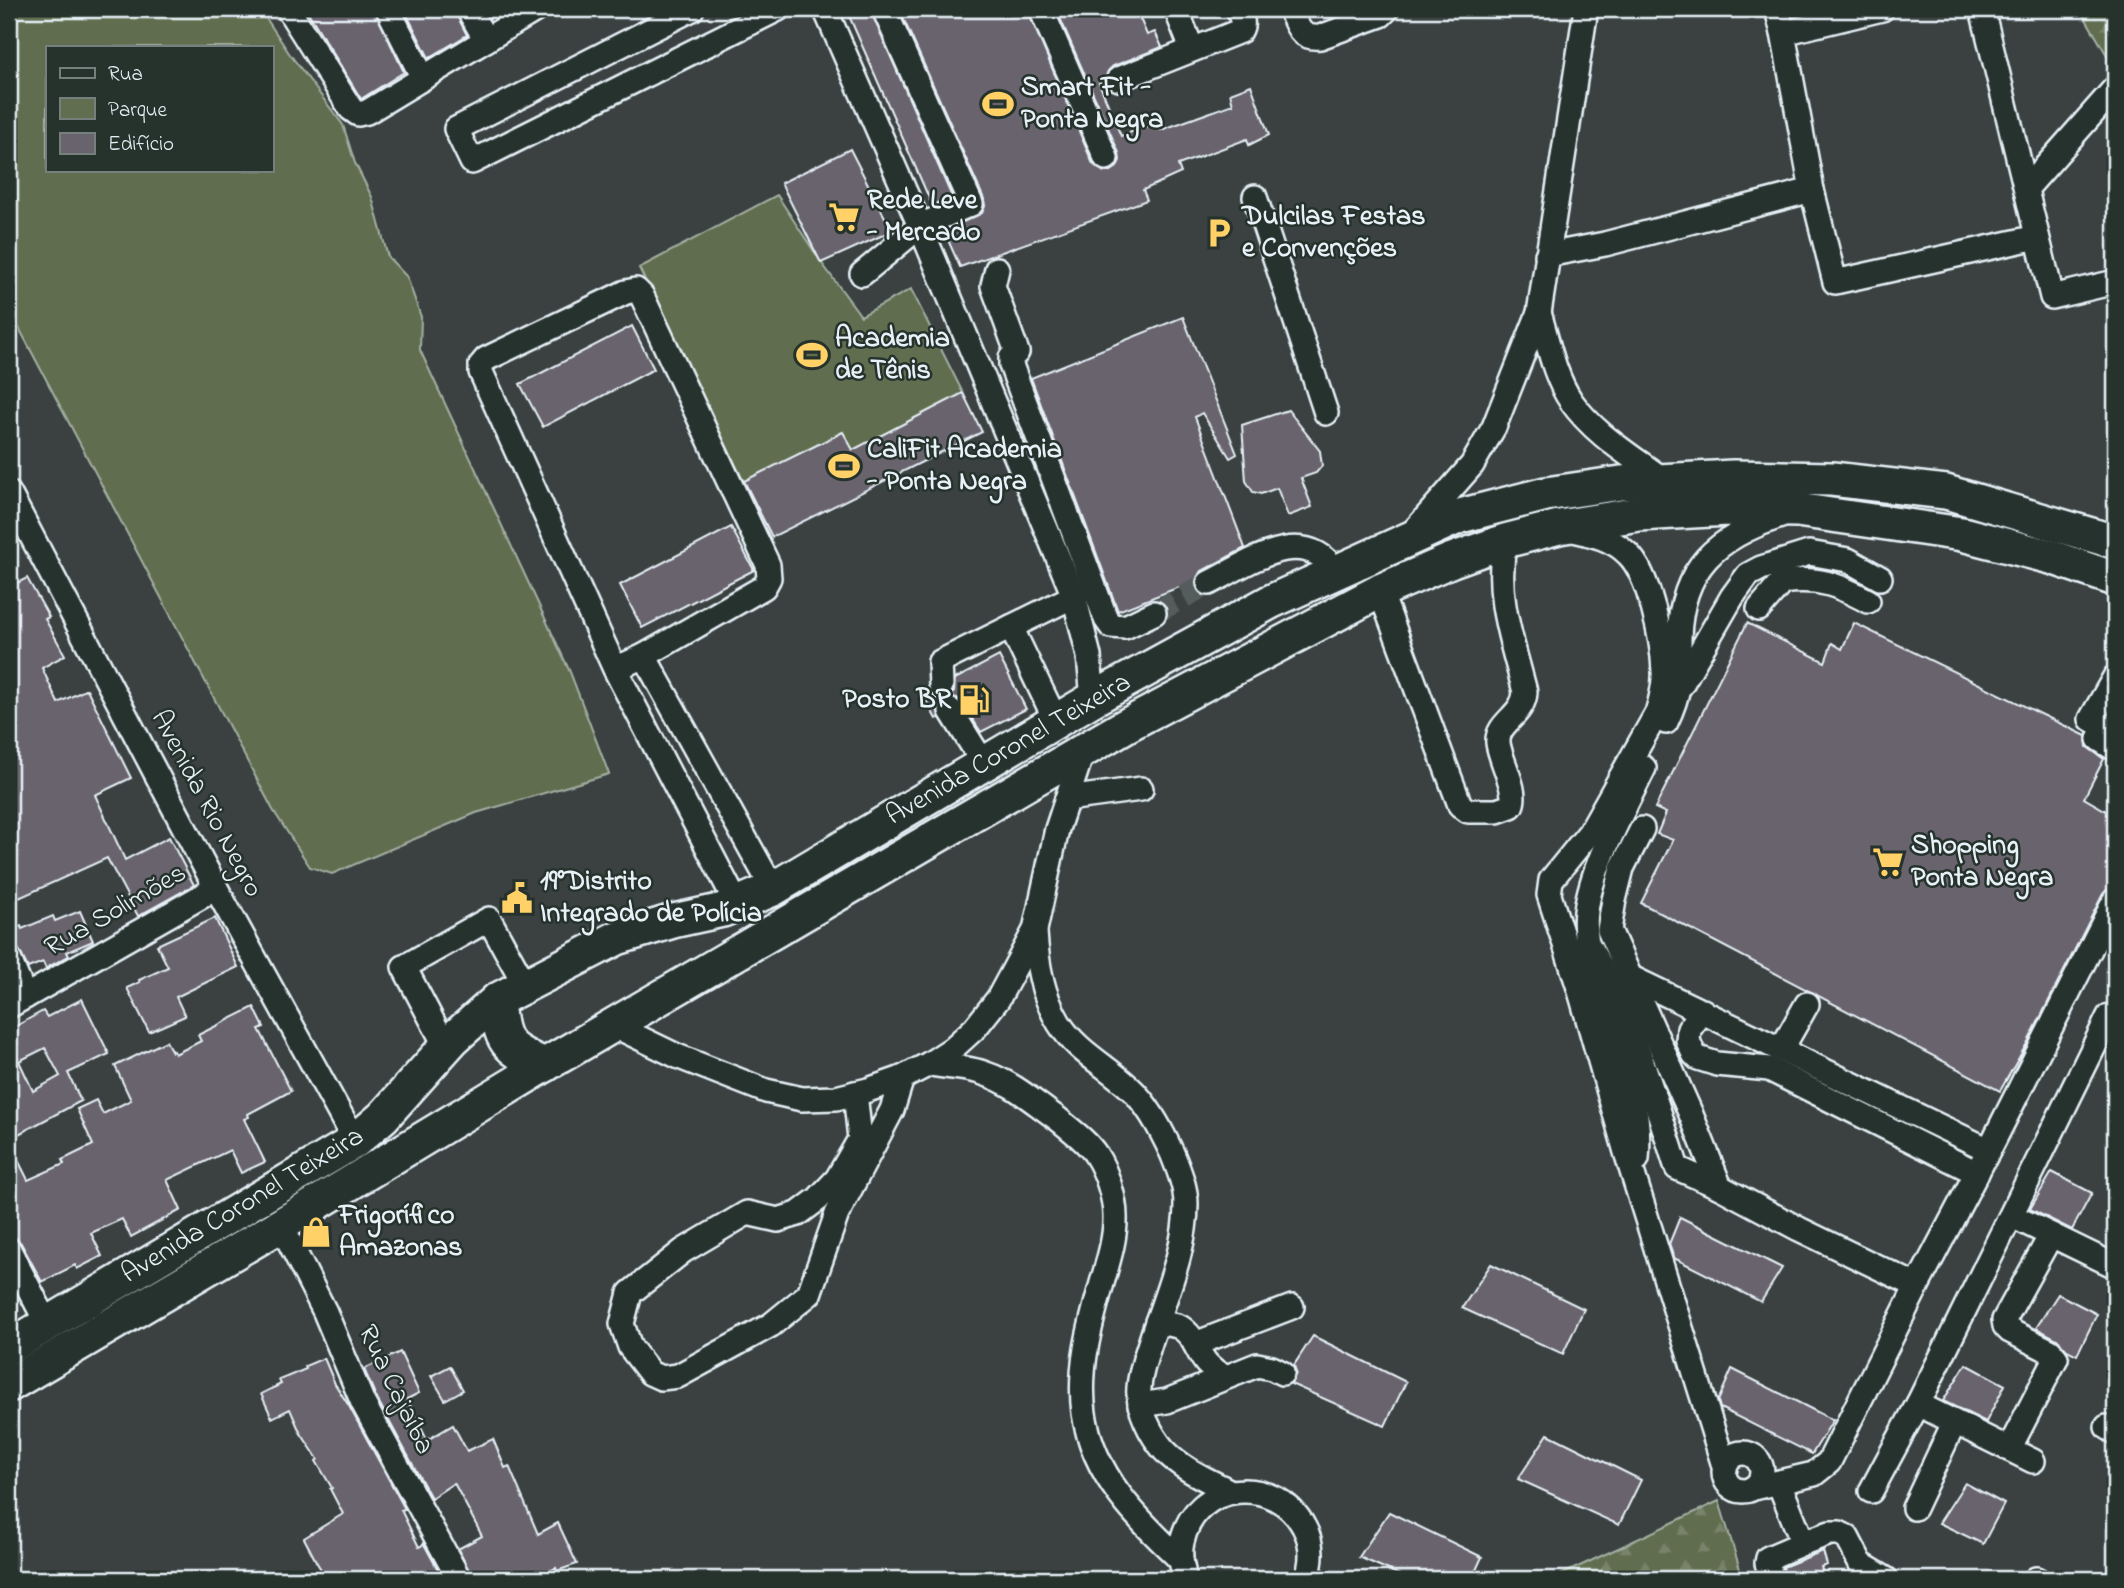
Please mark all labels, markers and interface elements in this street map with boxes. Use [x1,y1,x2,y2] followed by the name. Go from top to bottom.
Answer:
[46,46,273,172] legend
[108,60,143,90] text: Rua
[1021,68,1163,142] place label: Smart Fit - Ponta Negra
[981,87,1015,121] sports icon: Smart Fit - Ponta Negra
[108,96,167,126] text: Parque
[108,130,174,160] text: Edifício
[866,181,981,254] place label: Rede Leve - Mercado
[1240,197,1425,270] place label: Dulcilas Festas e Convenções
[827,200,861,234] supermarket icon: Rede Leve - Mercado
[1202,216,1236,250] parking icon: Dulcilas Festas e Convenções
[835,319,950,392] place label: Academia de Tênis
[795,338,829,372] sports icon: Academia de Tênis
[866,430,1062,504] place label: CaliFit Academia - Ponta Negra
[827,449,861,483] sports icon: CaliFit Academia - Ponta Negra
[879,663,1139,837] street label: Avenida Coronel Teixeira
[842,680,952,721] place label: Posto BR
[957,683,991,717] fuel station icon: Posto BR
[139,703,273,905] street label: Avenida Rio Negro
[1911,826,2053,900] place label: Shopping Ponta Negra
[1871,845,1905,879] supermarket icon: Shopping Ponta Negra
[37,854,195,968] street label: Rua Solimões
[540,862,762,936] place label: 19°Distrito Integrado de Polícia
[500,881,534,915] public building icon: 19°Distrito Integrado de Polícia
[114,1117,372,1295] street label: Avenida Coronel Teixeira
[337,1196,463,1269] place label: Frigorífico Amazonas
[299,1215,333,1249] shop icon: Frigorífico Amazonas
[346,1318,444,1462] street label: Rua Cajaíba

